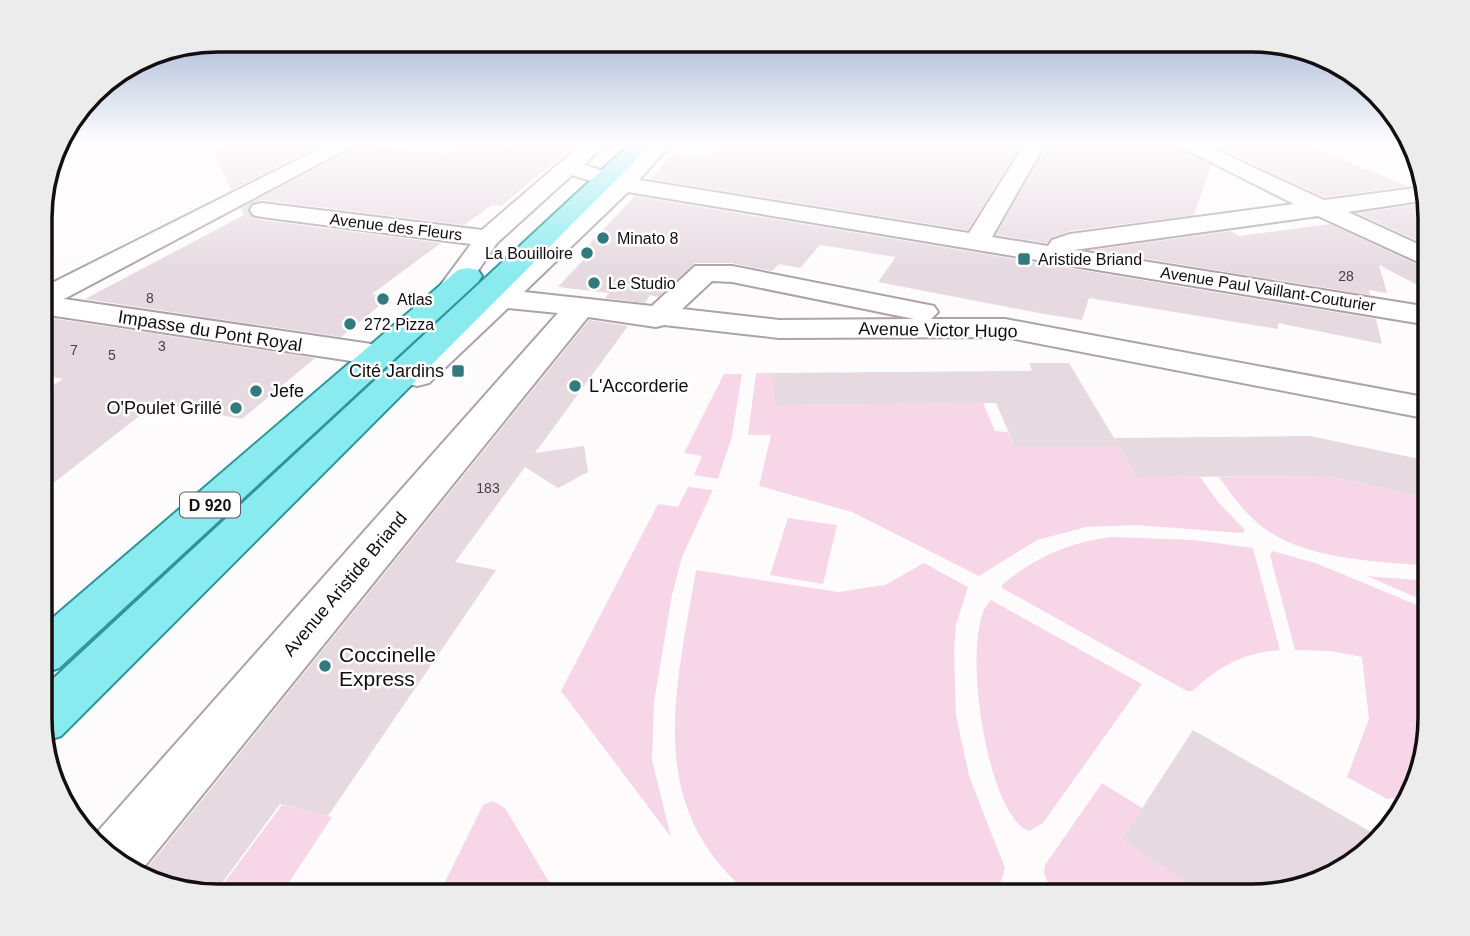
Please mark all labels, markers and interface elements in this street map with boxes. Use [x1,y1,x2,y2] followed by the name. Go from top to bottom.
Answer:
[329,210,463,244] street label: Avenue des Fleurs
[595,230,611,246] marker: Minato 8
[617,230,678,247] place label: Minato 8
[485,245,573,262] place label: La Bouilloire
[579,245,595,261] marker: La Bouilloire
[1016,251,1032,267] marker: Aristide Briand
[1038,251,1142,268] place label: Aristide Briand
[1159,264,1377,314] street label: Avenue Paul Vaillant-Couturier
[1338,268,1354,284] house number: 28
[586,275,602,291] marker: Le Studio
[608,275,676,292] place label: Le Studio
[146,290,154,306] house number: 8
[375,291,391,307] marker: Atlas
[397,291,433,308] place label: Atlas
[117,307,303,355] street label: Impasse du Pont Royal
[342,316,358,332] marker: 272 Pizza
[364,316,434,333] place label: 272 Pizza
[858,319,1018,341] street label: Avenue Victor Hugo
[158,338,166,354] house number: 3
[70,342,78,358] house number: 7
[108,347,116,363] house number: 5
[349,361,444,381] place label: Cité Jardins
[450,363,466,379] marker: Cité Jardins
[589,376,688,396] place label: L'Accorderie
[567,378,583,394] marker: L'Accorderie
[270,381,304,401] place label: Jefe
[248,383,264,399] marker: Jefe
[107,398,222,418] place label: O'Poulet Grillé
[228,400,244,416] marker: O'Poulet Grillé
[476,480,500,496] house number: 183
[180,492,240,518] road number: D 920
[279,508,411,660] street label: Avenue Aristide Briand
[339,643,436,690] place label: Coccinelle Express
[317,658,333,674] marker: Coccinelle Express

